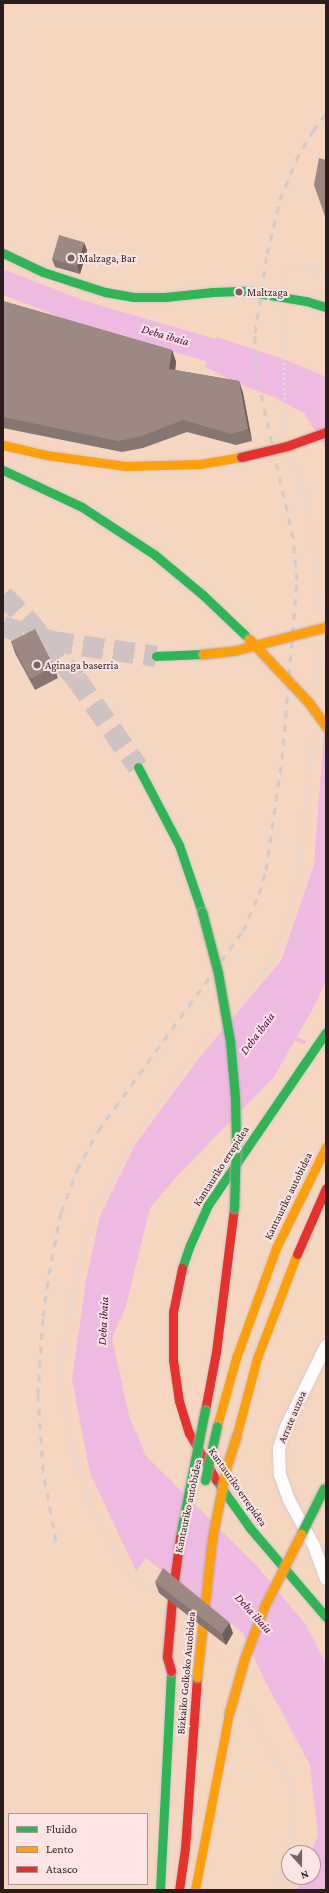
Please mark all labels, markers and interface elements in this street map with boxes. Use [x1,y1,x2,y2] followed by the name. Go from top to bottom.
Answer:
[79,251,136,265] place label: Malzaga, Bar
[66,253,76,263] marker: Malzaga, Bar
[247,285,288,299] place label: Maltzaga
[234,287,244,297] marker: Maltzaga
[140,322,190,350] water label: Deba ibaia
[45,658,118,672] place label: Aginaga baserria
[32,660,42,670] marker: Aginaga baserria
[238,1010,278,1058] water label: Deba ibaia
[190,1123,252,1209] street label: Kantauriko errepidea
[261,1150,315,1242] street label: Kantauriko autobidea
[96,1296,112,1346] water label: Deba ibaia
[275,1389,309,1445] street label: Arrate auzoa
[206,1445,270,1529] street label: Kantauriko errepidea
[172,1458,204,1554] street label: Kantauriko autobidea
[231,1591,275,1637] water label: Deba ibaia
[174,1611,198,1735] street label: Bizkaiko Golkoko Autobidea
[8,1813,148,1885] legend
[46,1822,77,1836] text: Fluido
[46,1842,74,1856] text: Lento
[281,1845,321,1885] north arrow
[46,1862,78,1876] text: Atasco
[299,1868,311,1882] text: N

